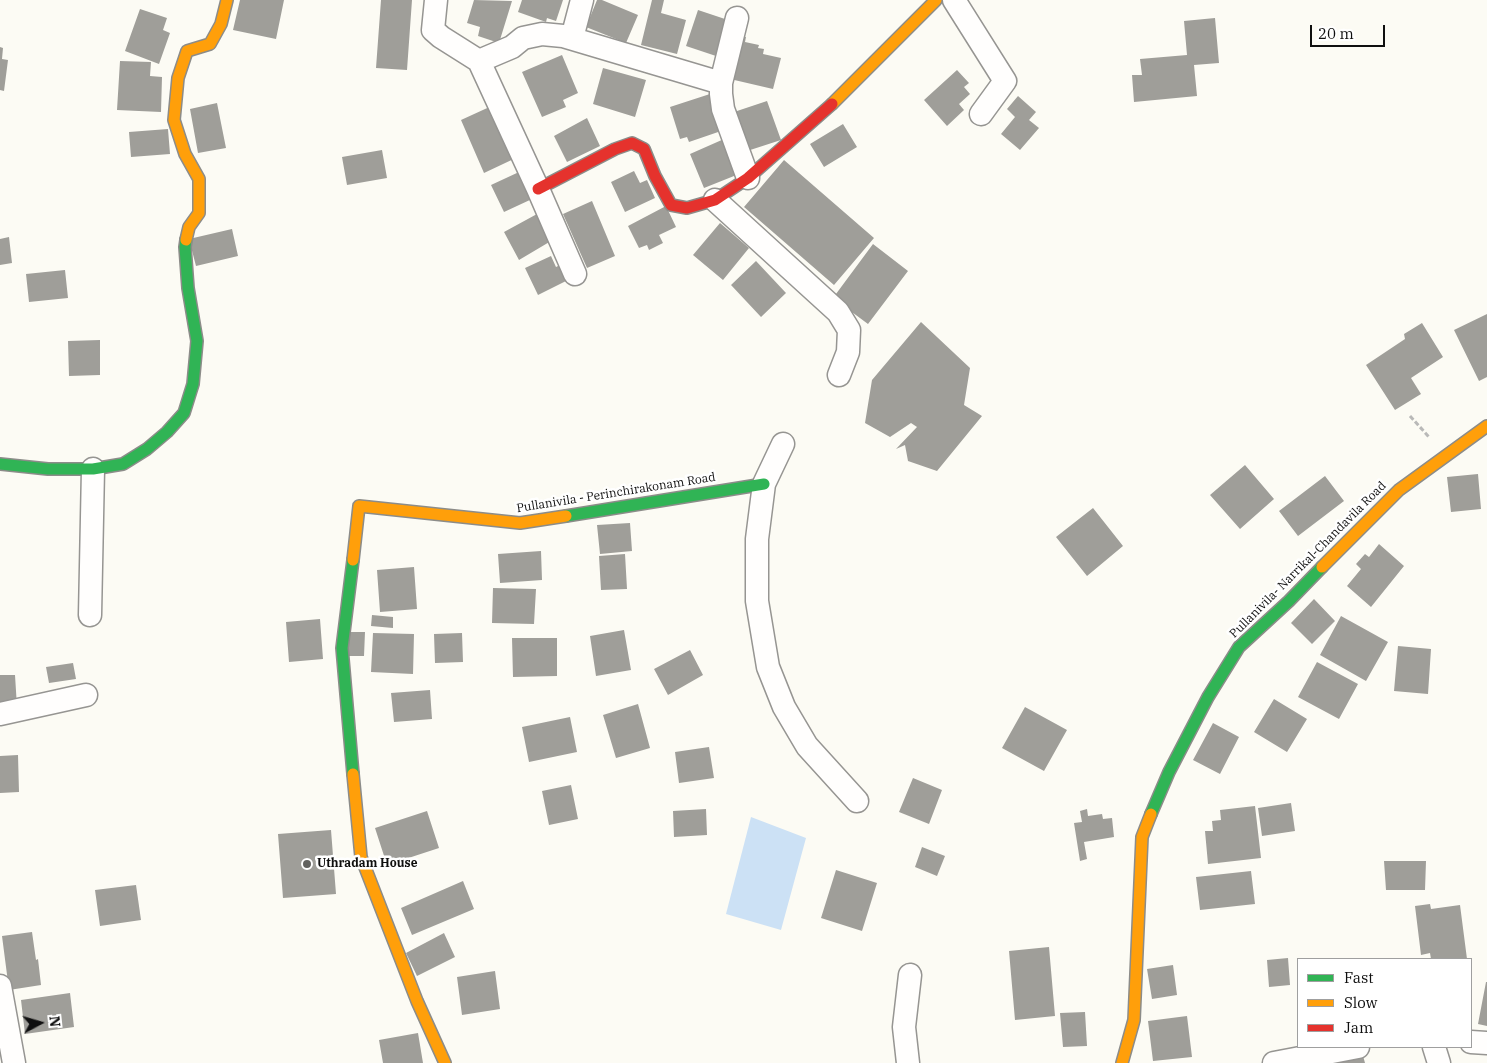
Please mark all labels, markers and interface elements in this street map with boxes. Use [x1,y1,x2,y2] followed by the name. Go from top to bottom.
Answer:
[1312,15,1387,47] scale bar
[1318,24,1354,43] text: 20 m
[516,470,716,516] street label: Pullanivila - Perinchirakonam Road
[1227,479,1389,641] street label: Pullanivila- Narrikal-Chandavila Road
[317,857,417,871] place label: Uthradam House
[301,858,313,870] marker: Uthradam House
[1297,958,1472,1048] legend
[1344,968,1374,987] text: Fast
[1344,993,1377,1012] text: Slow
[15,998,65,1048] north arrow
[45,1015,64,1028] text: N
[1344,1018,1373,1037] text: Jam

